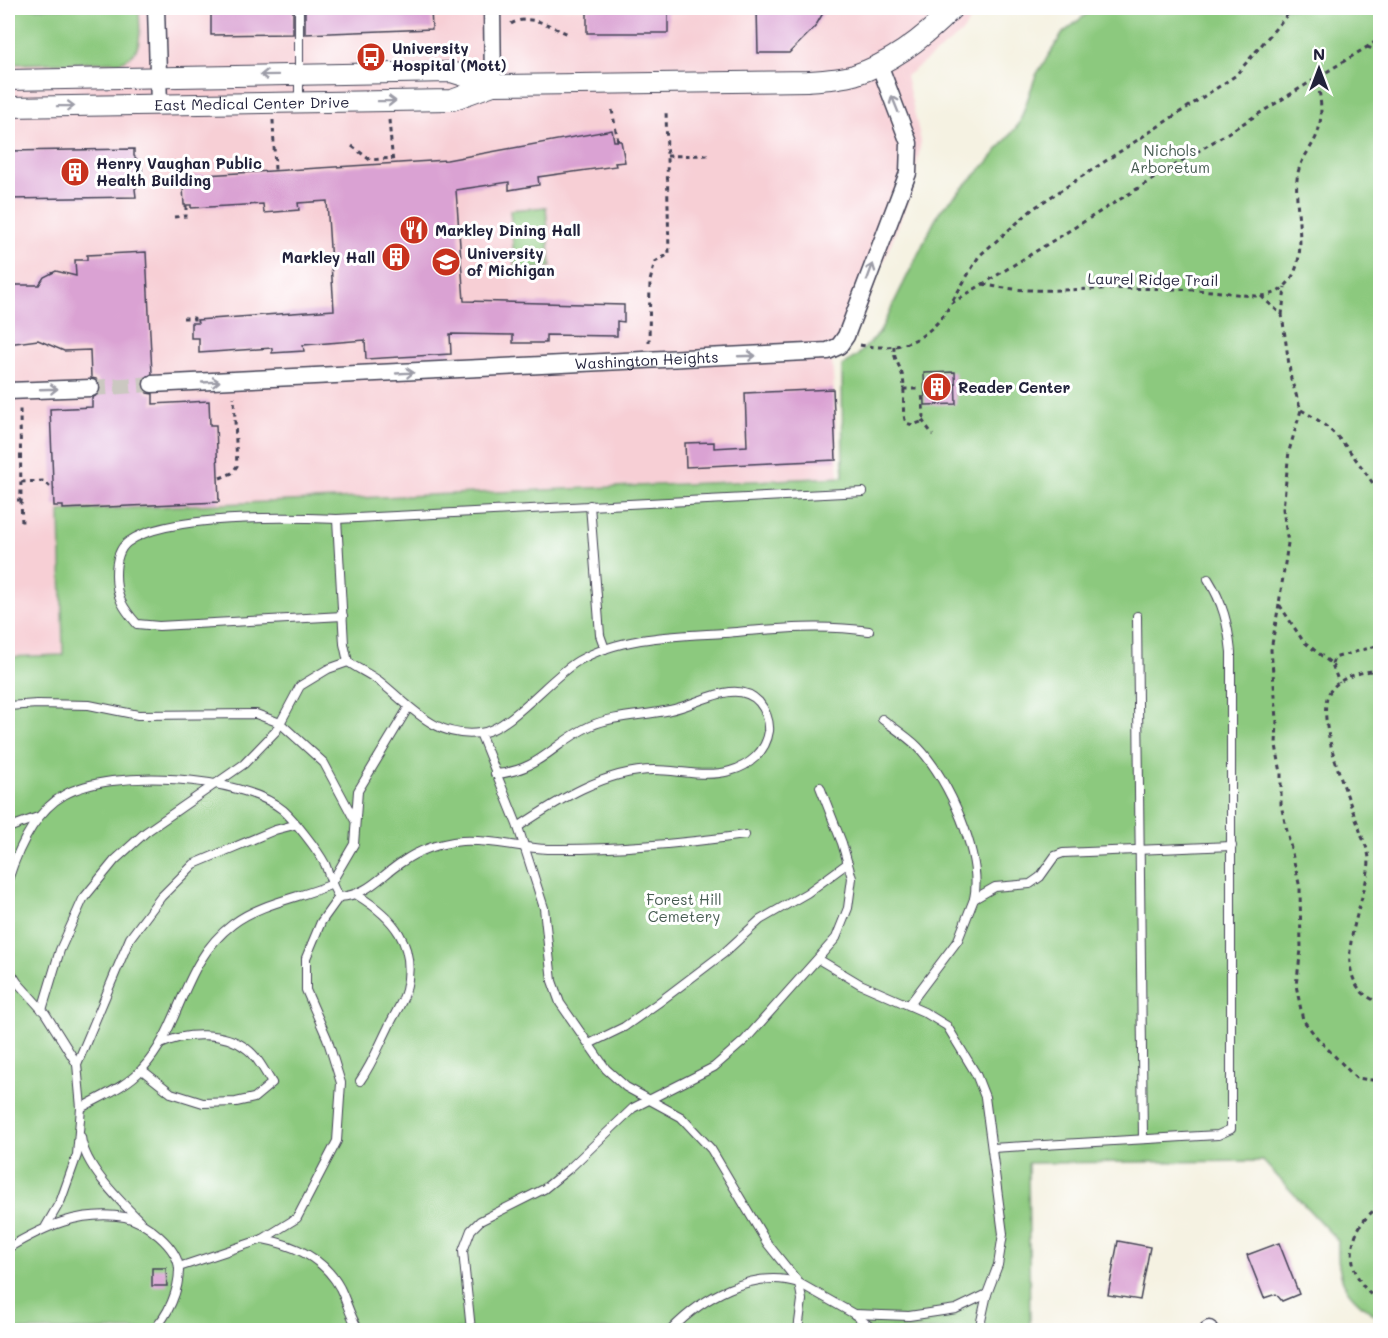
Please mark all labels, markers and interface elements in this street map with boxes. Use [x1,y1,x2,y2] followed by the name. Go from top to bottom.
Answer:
[392,38,506,75] place label: University Hospital (Mott)
[1289,39,1349,99] north arrow
[355,41,387,73] bus stop icon: University Hospital (Mott)
[1313,43,1325,64] text: N
[259,69,279,81] one-way arrow
[154,92,350,115] street label: East Medical Center Drive
[376,95,396,107] one-way arrow
[889,95,900,113] one-way arrow
[55,101,75,112] one-way arrow
[1130,140,1210,177] park label: Nichols Arboretum
[96,153,262,190] place label: Henry Vaughan Public Health Building
[59,156,91,188] building icon: Henry Vaughan Public Health Building
[398,214,430,246] restaurant icon: Markley Dining Hall
[435,220,581,240] place label: Markley Dining Hall
[380,241,412,273] building icon: Markley Hall
[467,243,555,280] place label: University of Michigan
[430,246,462,278] school or university icon: University of Michigan
[282,247,375,267] place label: Markley Hall
[865,263,876,281] one-way arrow
[1087,268,1219,290] street label: Laurel Ridge Trail
[574,346,719,373] street label: Washington Heights
[737,350,757,362] one-way arrow
[395,367,415,378] one-way arrow
[921,371,953,403] building icon: Reader Center
[200,376,220,387] one-way arrow
[958,377,1070,397] place label: Reader Center
[39,383,59,395] one-way arrow
[646,889,722,926] park label: Forest Hill Cemetery

